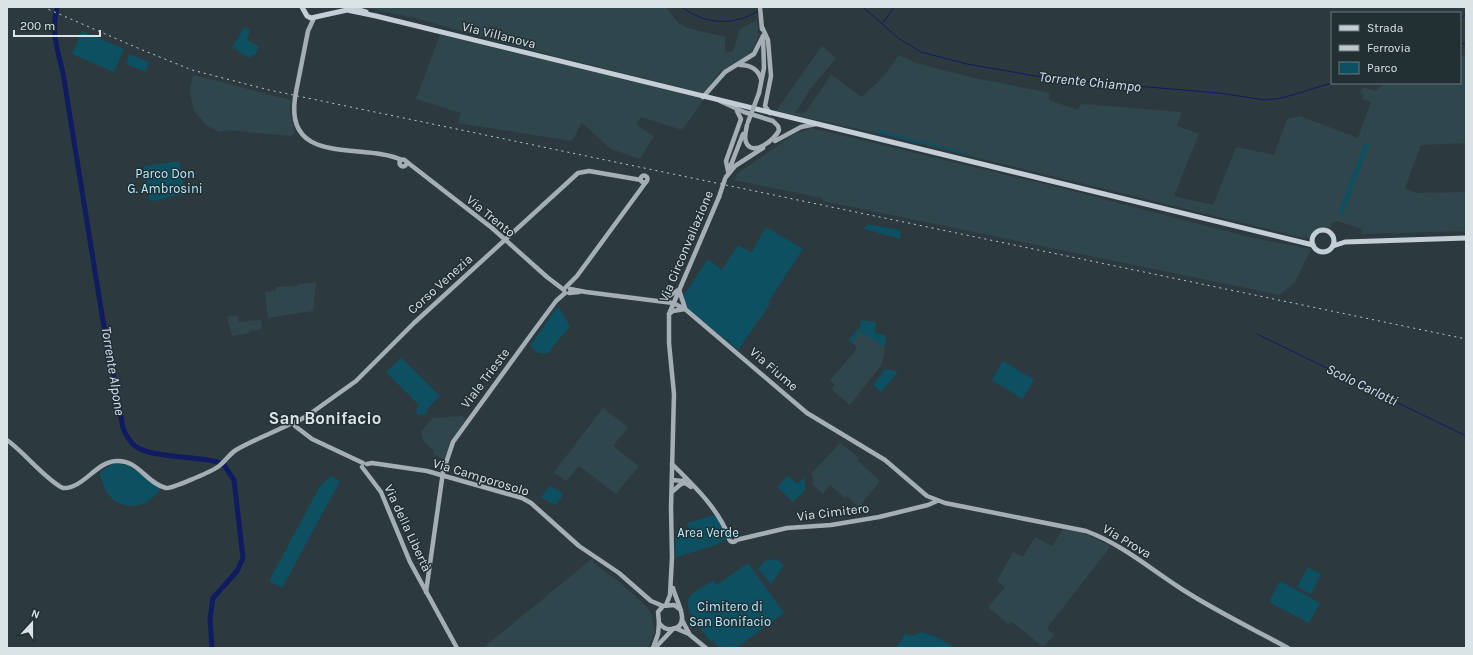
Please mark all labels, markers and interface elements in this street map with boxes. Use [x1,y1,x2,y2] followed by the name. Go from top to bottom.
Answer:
[14,12,100,38] scale bar
[1331,12,1461,84] legend
[20,19,55,33] text: 200 m
[460,19,538,51] street label: Via Villanova
[1367,21,1403,35] text: Strada
[1367,41,1411,55] text: Ferrovia
[1367,61,1397,75] text: Parco
[1038,68,1142,96] water label: Torrente Chiampo
[127,166,203,196] park label: Parco Don G. Ambrosini
[656,188,716,304] street label: Via Circonvallazione
[464,192,518,240] street label: Via Trento
[404,251,476,317] street label: Corso Venezia
[98,326,128,417] water label: Torrente Alpone
[747,344,801,394] street label: Via Fiume
[458,345,513,411] street label: Viale Trieste
[1323,360,1401,410] water label: Scolo Carlotti
[269,408,381,428] district label: San Bonifacio
[431,455,531,499] street label: Via Camporosolo
[381,482,435,574] street label: Via della Libertà
[796,500,870,524] street label: Via Cimitero
[1100,521,1154,561] street label: Via Prova
[677,525,739,540] park label: Area Verde
[689,599,771,629] park label: Cimitero di San Bonifacio
[12,603,52,643] north arrow
[29,607,41,622] text: N

